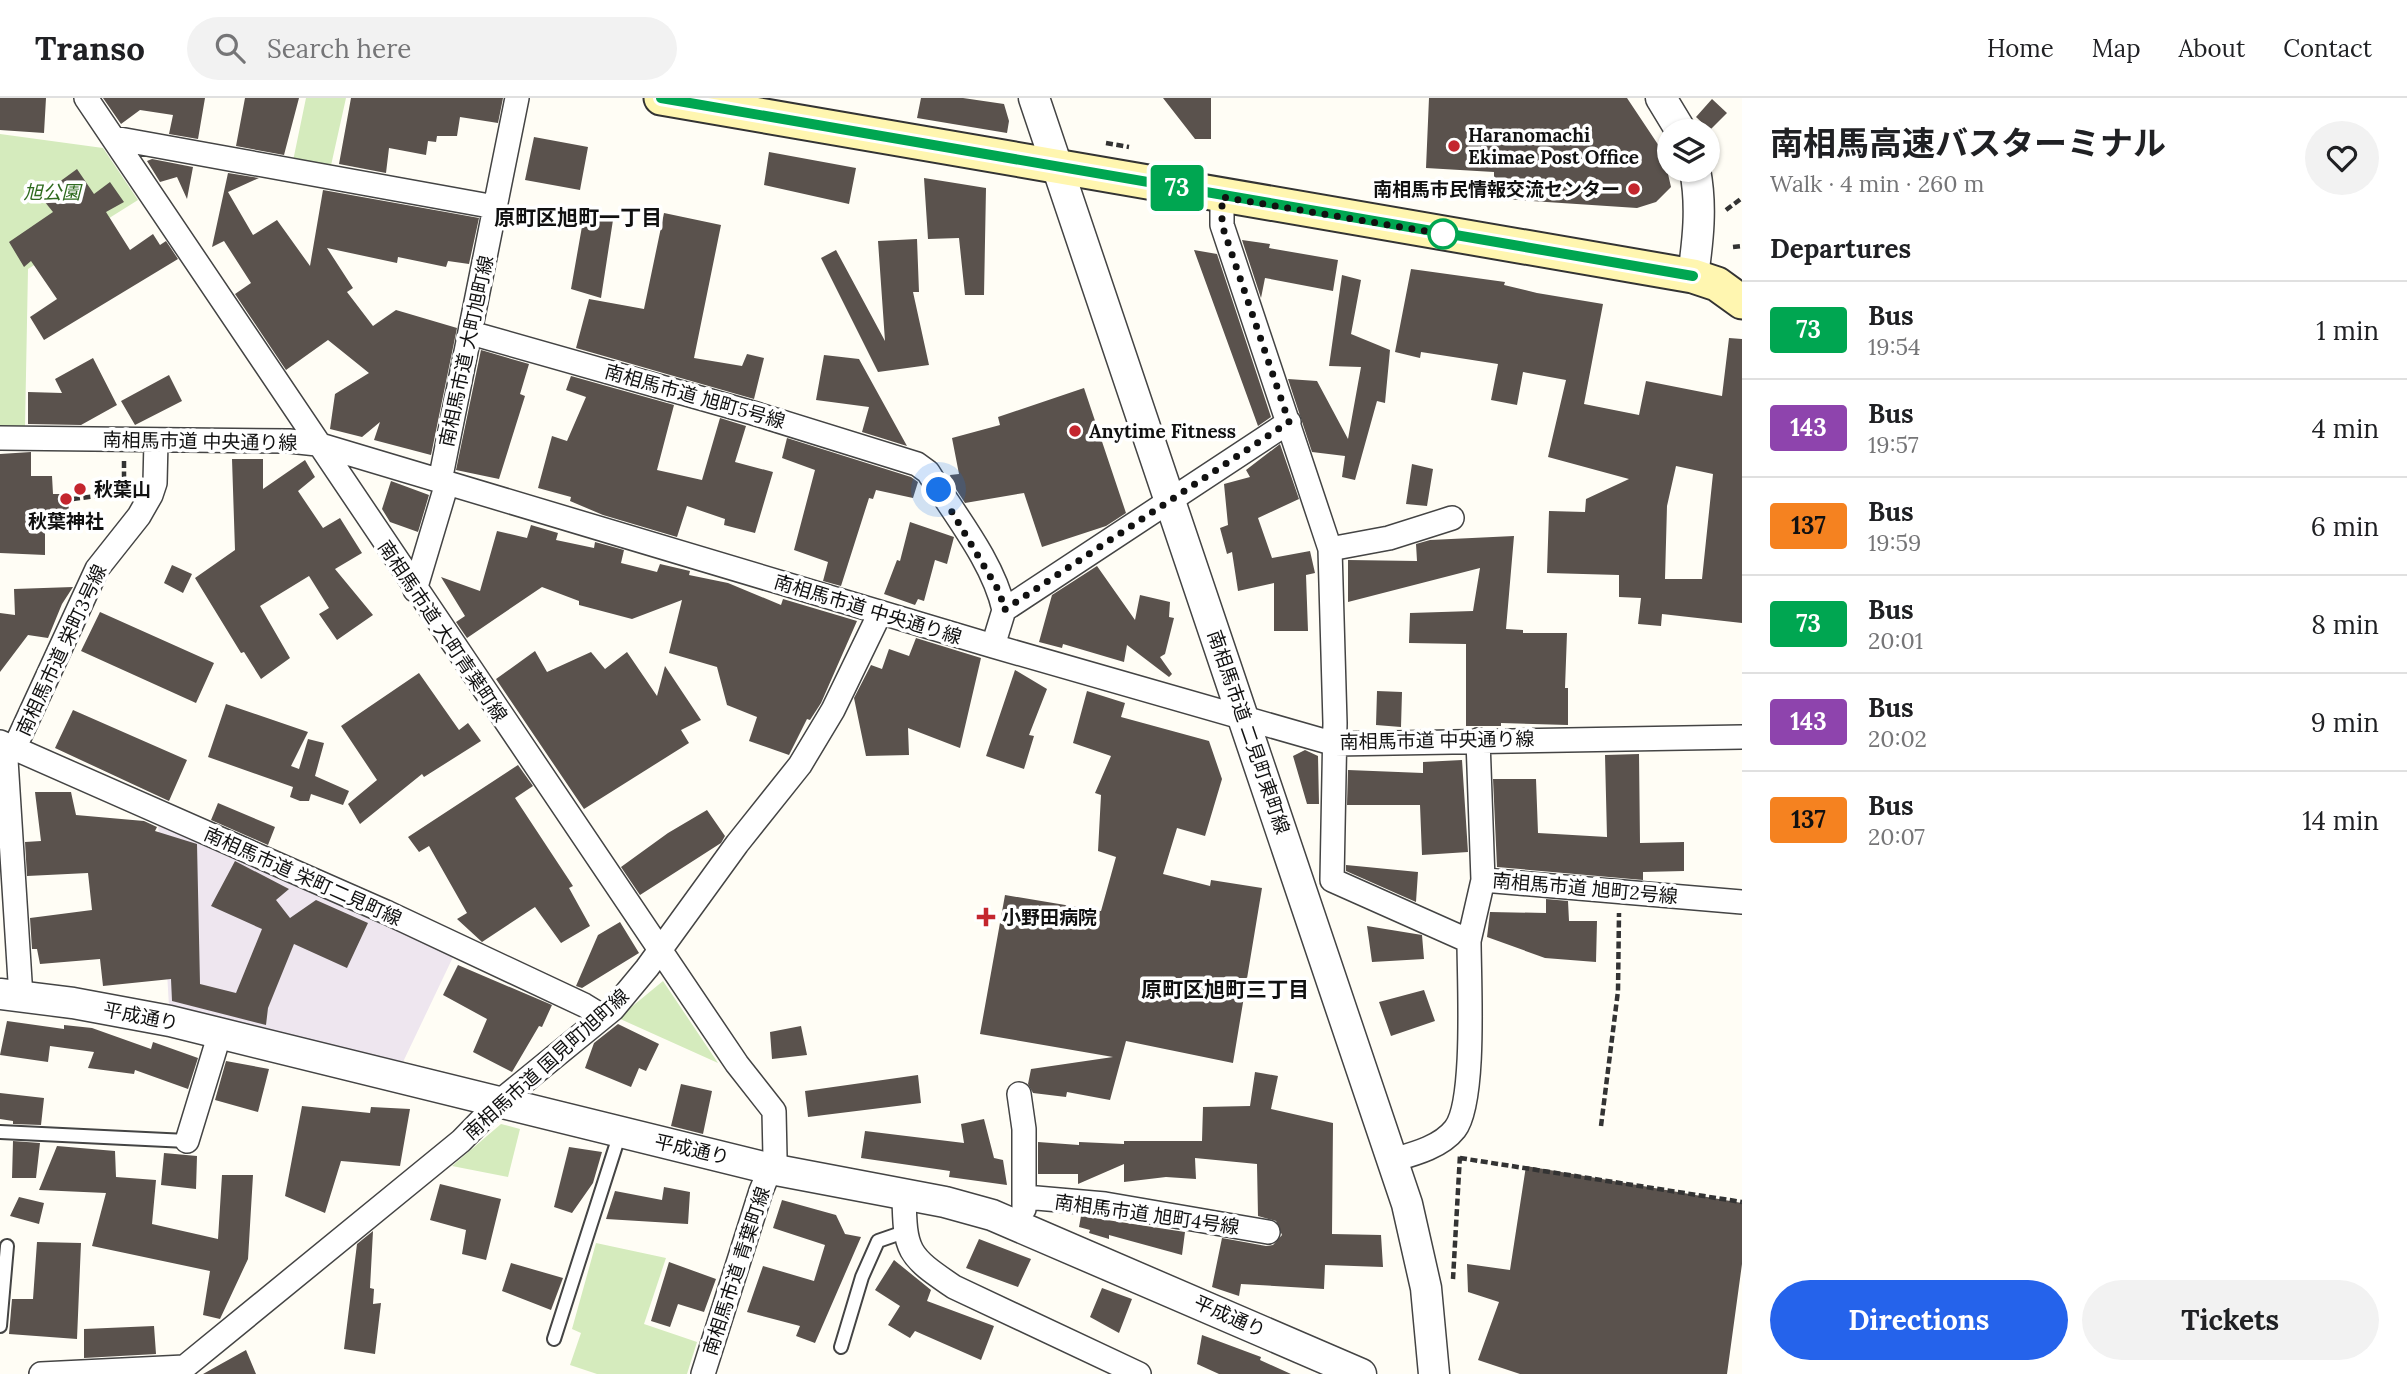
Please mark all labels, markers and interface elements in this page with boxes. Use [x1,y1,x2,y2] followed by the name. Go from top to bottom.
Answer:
[187,17,677,80] search box
[35,27,145,69] text: Transo
[211,29,249,67] icon: search
[267,32,411,65] text: Search here
[1987,33,2054,64] text: Home
[2092,33,2141,64] text: Map
[2179,33,2245,64] text: About
[2283,33,2372,64] text: Contact
[1657,119,1720,182] map controls
[1657,119,1720,182] button: layers
[2305,121,2379,195] button: heart
[1770,122,2166,164] text: 南相馬高速バスターミナル
[1468,123,1639,169] place label: Haranomachi Ekimae Post Office
[1446,138,1462,154] marker: Haranomachi Ekimae Post Office
[1146,165,1208,211] line badge: 73
[1770,169,1984,198] text: Walk · 4 min · 260 m
[1165,172,1189,203] text: 73
[1373,177,1620,201] place label: 南相馬市民情報交流センター
[23,180,83,204] park label: 旭公園
[1626,181,1642,197] marker: 南相馬市民情報交流センター
[494,204,662,231] district label: 原町区旭町一丁目
[1428,219,1458,249] unlabelled marker
[1770,232,1911,265] text: Departures
[434,253,498,449] street label: 南相馬市道 大町旭町線
[1868,299,1914,332] text: Bus
[1796,314,1821,345] text: 73
[2316,314,2379,347] text: 1 min
[1868,332,1920,361] text: 19:54
[602,359,788,433] street label: 南相馬市道 旭町5号線
[1868,397,1914,430] text: Bus
[1790,412,1827,443] text: 143
[2312,412,2379,445] text: 4 min
[1089,419,1236,443] place label: Anytime Fitness
[1067,423,1083,439] marker: Anytime Fitness
[102,427,298,455] street label: 南相馬市道 中央通り線
[1868,430,1919,459] text: 19:57
[921,472,956,507] your location
[94,477,151,501] place label: 秋葉山
[72,481,88,497] marker: 秋葉山
[58,491,74,507] marker: 秋葉神社
[1868,495,1914,528] text: Bus
[28,509,104,533] place label: 秋葉神社
[1791,510,1826,541] text: 137
[2311,510,2379,543] text: 6 min
[1868,528,1921,557] text: 19:59
[373,536,513,726] street label: 南相馬市道 大町青葉町線
[11,560,111,740] street label: 南相馬市道 栄町3号線
[771,569,965,649] street label: 南相馬市道 中央通り線
[1868,593,1914,626] text: Bus
[1796,608,1821,639] text: 73
[2311,608,2379,641] text: 8 min
[1868,626,1923,655] text: 20:01
[1203,627,1295,837] street label: 南相馬市道 二見町東町線
[1868,691,1914,724] text: Bus
[1790,706,1827,737] text: 143
[2311,706,2379,739] text: 9 min
[1868,724,1927,753] text: 20:02
[1339,726,1535,754] street label: 南相馬市道 中央通り線
[1868,789,1914,822] text: Bus
[1791,804,1826,835] text: 137
[2302,804,2379,837] text: 14 min
[200,822,406,930] street label: 南相馬市道 栄町二見町線
[1868,822,1925,851] text: 20:07
[1491,868,1679,908] street label: 南相馬市道 旭町2号線
[1002,905,1097,929] place label: 小野田病院
[976,907,996,927] marker: 小野田病院
[1141,976,1309,1003] district label: 原町区旭町三丁目
[458,983,634,1145] street label: 南相馬市道 国見町旭町線
[101,997,181,1035] street label: 平成通り
[652,1129,732,1169] street label: 平成通り
[697,1184,775,1358] street label: 南相馬市道 青葉町線
[1053,1189,1241,1239] street label: 南相馬市道 旭町4号線
[1770,1280,2068,1360] button: Directions
[2082,1280,2379,1360] button: Tickets
[1190,1290,1270,1342] street label: 平成通り

